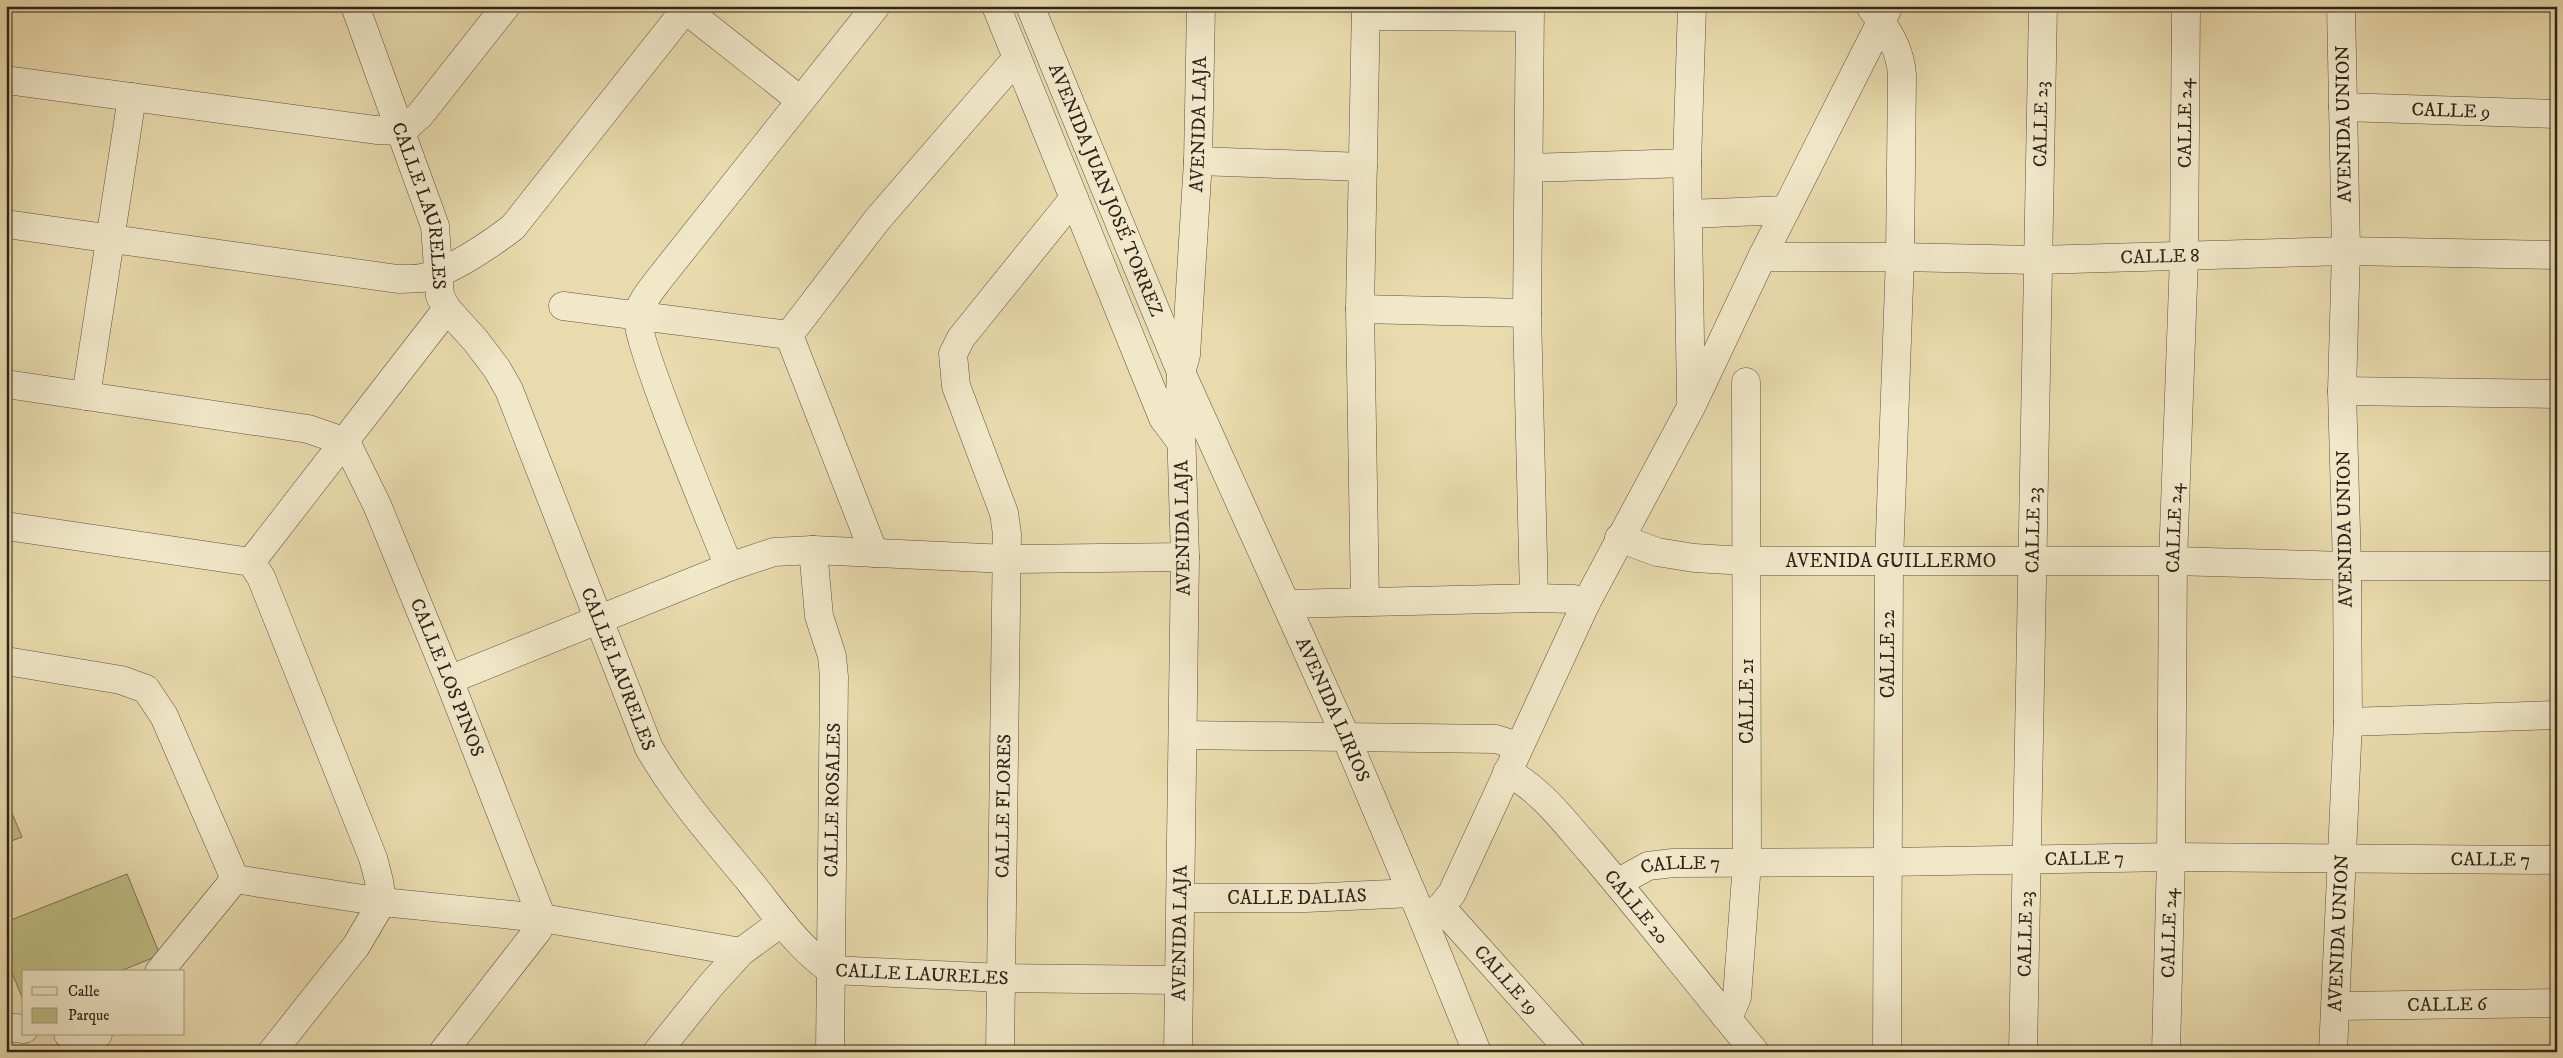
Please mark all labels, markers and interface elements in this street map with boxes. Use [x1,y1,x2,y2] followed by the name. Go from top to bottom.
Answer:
[2331,45,2357,203] street label: AVENIDA UNION
[1185,55,1212,193] street label: AVENIDA LAJA
[1044,60,1168,320] street label: AVENIDA JUAN JOSÉ TORREZ
[2173,77,2197,168] street label: CALLE 24
[2028,81,2053,167] street label: CALLE 23
[2411,98,2491,123] street label: CALLE 9
[387,119,451,290] street label: CALLE LAURELES
[2120,244,2200,269] street label: CALLE 8
[2332,450,2358,608] street label: AVENIDA UNION
[1170,459,1196,596] street label: AVENIDA LAJA
[2161,482,2187,573] street label: CALLE 24
[2021,487,2045,573] street label: CALLE 23
[1786,550,1996,573] street label: AVENIDA GUILLERMO
[576,584,660,754] street label: CALLE LAURELES
[405,595,489,760] street label: CALLE LOS PINOS
[1877,609,1900,698] street label: CALLE 22
[1291,633,1375,785] street label: AVENIDA LIRIOS
[1736,658,1759,744] street label: CALLE 21
[820,722,846,878] street label: CALLE ROSALES
[991,734,1016,878] street label: CALLE FLORES
[2044,846,2124,871] street label: CALLE 7
[2450,848,2530,871] street label: CALLE 7
[1636,851,1720,880] street label: CALLE 7
[2323,854,2353,1012] street label: AVENIDA UNION
[1167,864,1192,1001] street label: AVENIDA LAJA
[1599,865,1674,949] street label: CALLE 20
[1227,884,1367,910] street label: CALLE DALIAS
[2156,887,2182,978] street label: CALLE 24
[2013,891,2038,977] street label: CALLE 23
[1469,940,1544,1020] street label: CALLE 19
[835,959,1009,990] street label: CALLE LAURELES
[22,970,185,1036] legend
[68,982,100,1001] text: Calle
[2407,992,2488,1017] street label: CALLE 6
[68,1006,109,1025] text: Parque

